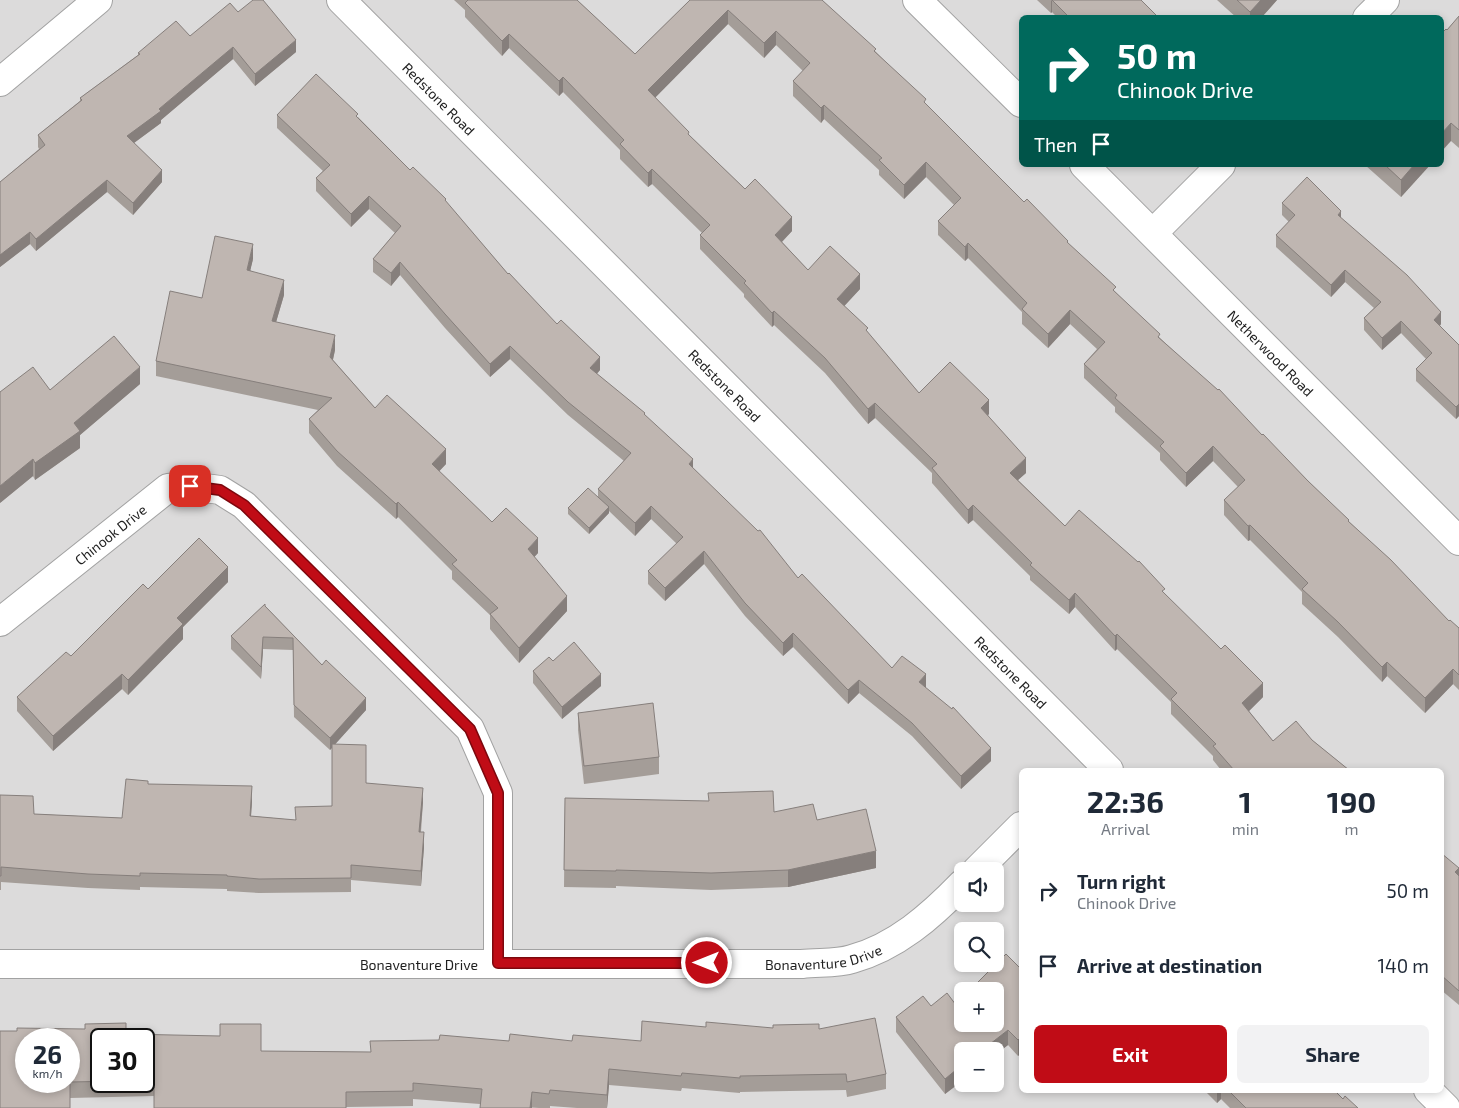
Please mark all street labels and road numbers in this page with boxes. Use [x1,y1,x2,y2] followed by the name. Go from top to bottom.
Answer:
[399,59,479,138] street label: Redstone Road
[1225,306,1318,399] street label: Netherwood Road
[685,345,765,425] street label: Redstone Road
[71,500,150,568] street label: Chinook Drive
[971,632,1051,712] street label: Redstone Road
[765,940,884,973] street label: Bonaventure Drive
[360,956,478,973] street label: Bonaventure Drive

